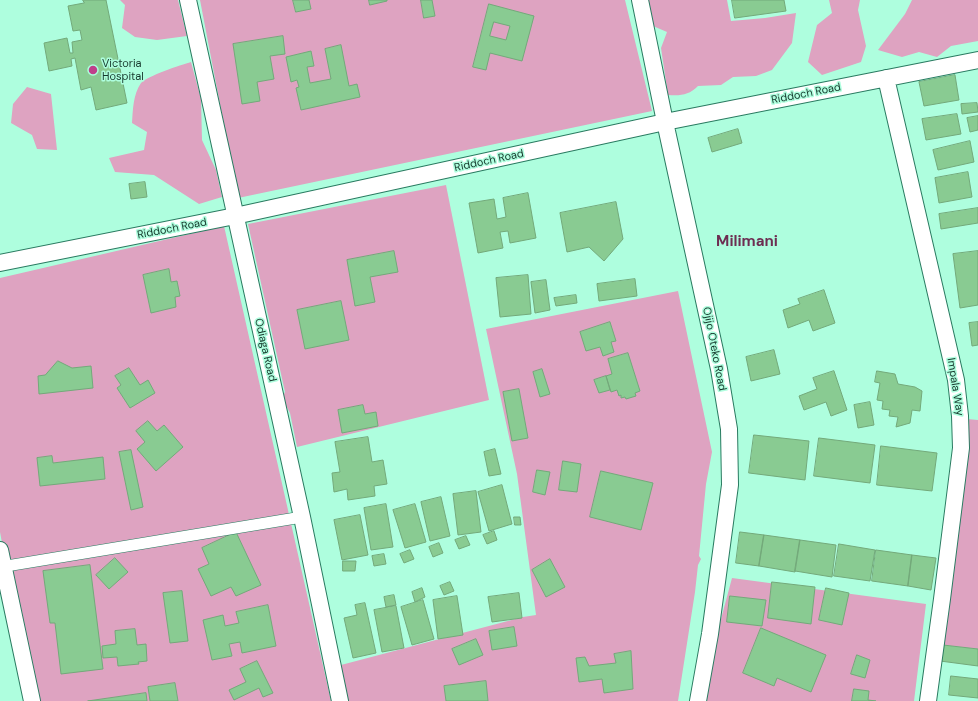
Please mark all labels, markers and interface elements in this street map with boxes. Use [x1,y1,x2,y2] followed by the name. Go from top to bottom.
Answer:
[102,57,144,83] place label: Victoria Hospital
[87,64,99,76] marker: Victoria Hospital
[770,81,842,107] street label: Riddoch Road
[453,147,525,175] street label: Riddoch Road
[136,216,208,242] street label: Riddoch Road
[716,233,778,251] district label: Milimani
[699,306,729,392] street label: Ojijo Oteko Road
[251,317,279,383] street label: Odiaga Road
[944,357,966,417] street label: Impala Way

